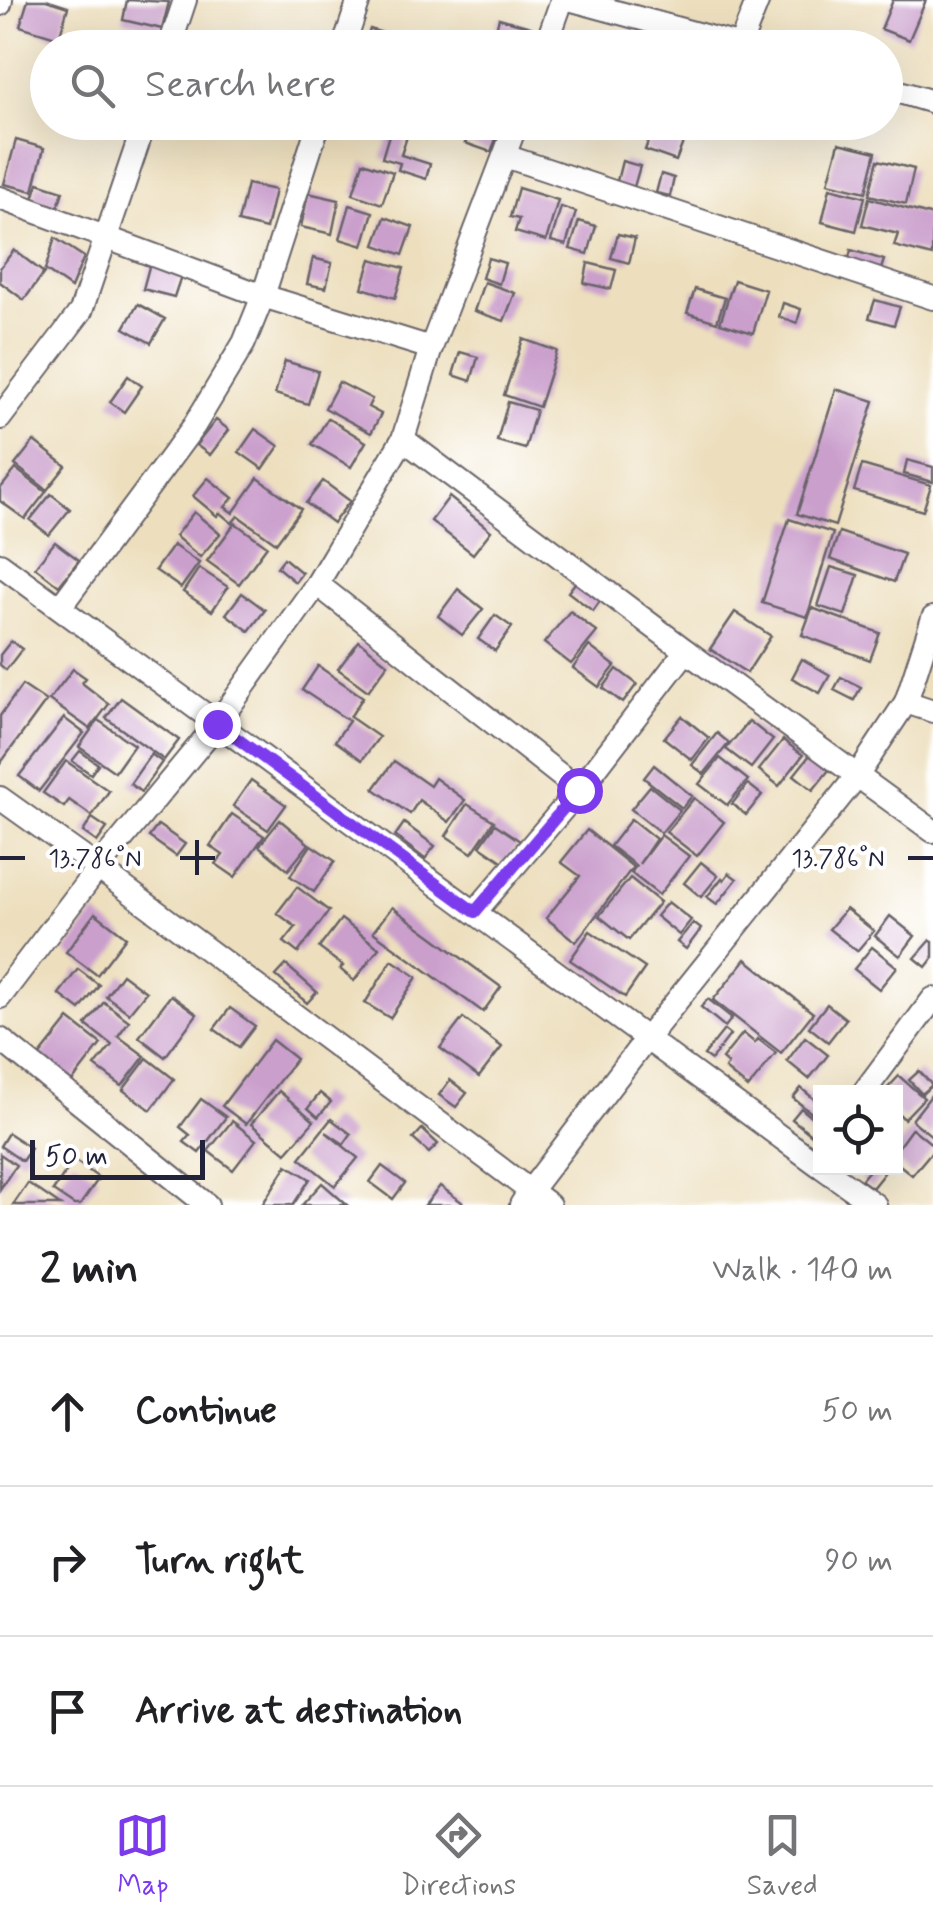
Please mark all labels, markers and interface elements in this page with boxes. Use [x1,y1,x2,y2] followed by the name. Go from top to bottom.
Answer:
[30,30,903,140] search box
[65,58,120,113] icon: search
[145,61,336,110] text: Search here
[195,702,241,748] route end
[557,768,603,814] route start
[48,843,142,876] text: 13.786°N
[791,843,885,876] text: 13.786°N
[813,1085,903,1175] map controls
[813,1085,903,1175] button: locate
[30,1135,205,1180] scale bar
[45,1139,108,1176] text: 50 m
[40,1243,139,1298] text: 2 min
[712,1249,893,1291] text: Walk · 140 m
[40,1384,95,1439] icon: ahead
[135,1387,277,1436] text: Continue
[821,1390,893,1432] text: 50 m
[40,1534,95,1589] icon: right
[135,1537,304,1586] text: Turn right
[825,1540,893,1582] text: 90 m
[40,1684,95,1739] icon: arrive
[135,1687,462,1736] text: Arrive at destination
[115,1808,170,1905] tab: Map
[401,1808,516,1905] tab: Directions
[747,1808,818,1905] tab: Saved

